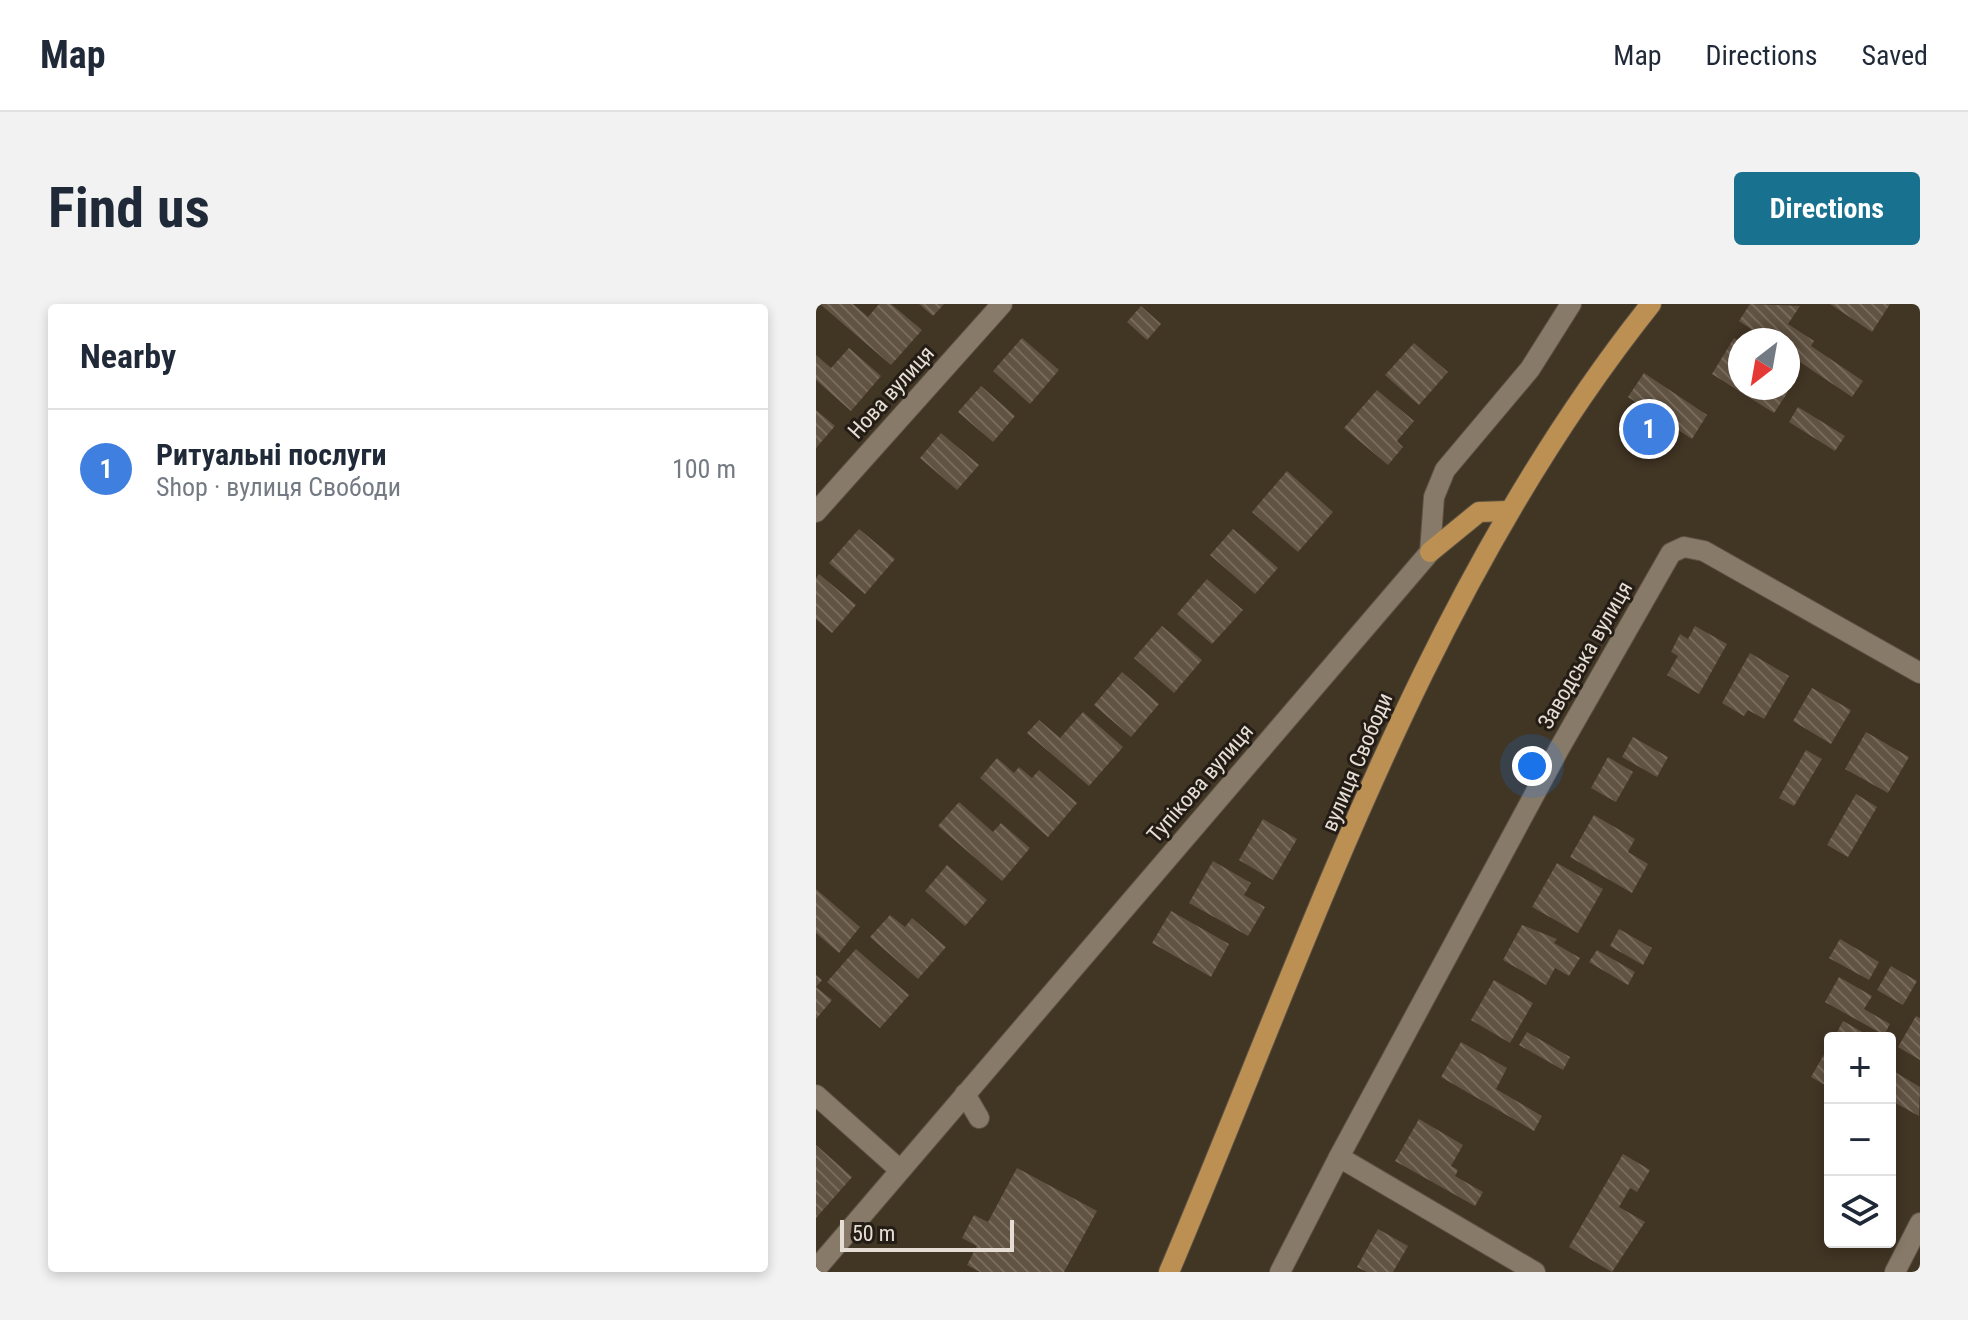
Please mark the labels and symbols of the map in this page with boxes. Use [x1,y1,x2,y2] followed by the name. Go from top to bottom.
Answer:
[1728,328,1800,400] north arrow
[843,341,939,443] street label: Нова вулиця
[1623,399,1675,459] pin: 1
[1533,577,1637,733] street label: Заводська вулиця
[1317,689,1397,835] street label: вулиця Свободи
[1142,719,1258,847] street label: Тупікова вулиця
[1512,746,1552,786] your location
[840,1216,1014,1252] scale bar

